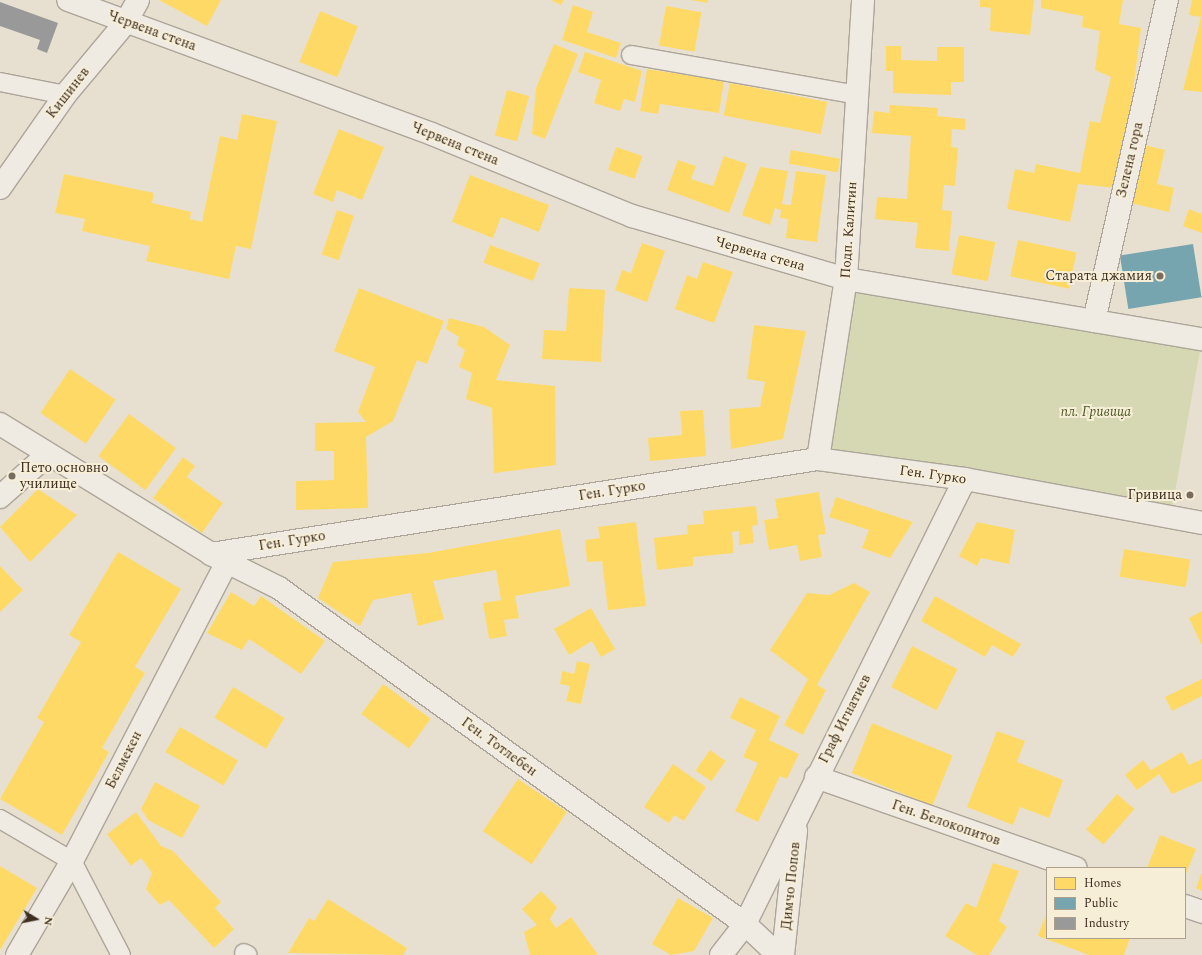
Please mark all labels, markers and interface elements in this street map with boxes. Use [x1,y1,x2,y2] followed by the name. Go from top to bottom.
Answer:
[106,7,198,55] street label: Червена стена
[43,64,93,122] street label: Кишинев
[409,119,501,169] street label: Червена стена
[1113,120,1147,200] street label: Зелена гора
[837,181,861,279] street label: Подп. Калитин
[713,233,807,275] street label: Червена стена
[1045,268,1152,284] place label: Старата джамия
[1155,271,1165,281] marker: Старата джамия
[1061,404,1131,420] park label: пл. Гривица
[20,460,109,492] place label: Пето основно училище
[898,462,968,488] street label: Ген. Гурко
[7,471,17,481] marker: Пето основно училище
[577,477,647,505] street label: Ген. Гурко
[1127,487,1182,503] place label: Гривица
[1185,490,1195,500] marker: Гривица
[257,527,327,555] street label: Ген. Гурко
[815,672,875,766] street label: Граф Игнатиев
[458,714,540,780] street label: Ген. Тотлебен
[102,728,146,792] street label: Белмекен
[889,797,1003,849] street label: Ген. Белокопитов
[778,841,804,931] street label: Димчо Попов
[1046,867,1186,939] legend
[1084,874,1122,893] text: Homes
[1084,894,1118,913] text: Public
[16,899,56,939] north arrow
[1084,914,1129,933] text: Industry
[39,915,57,927] text: N

